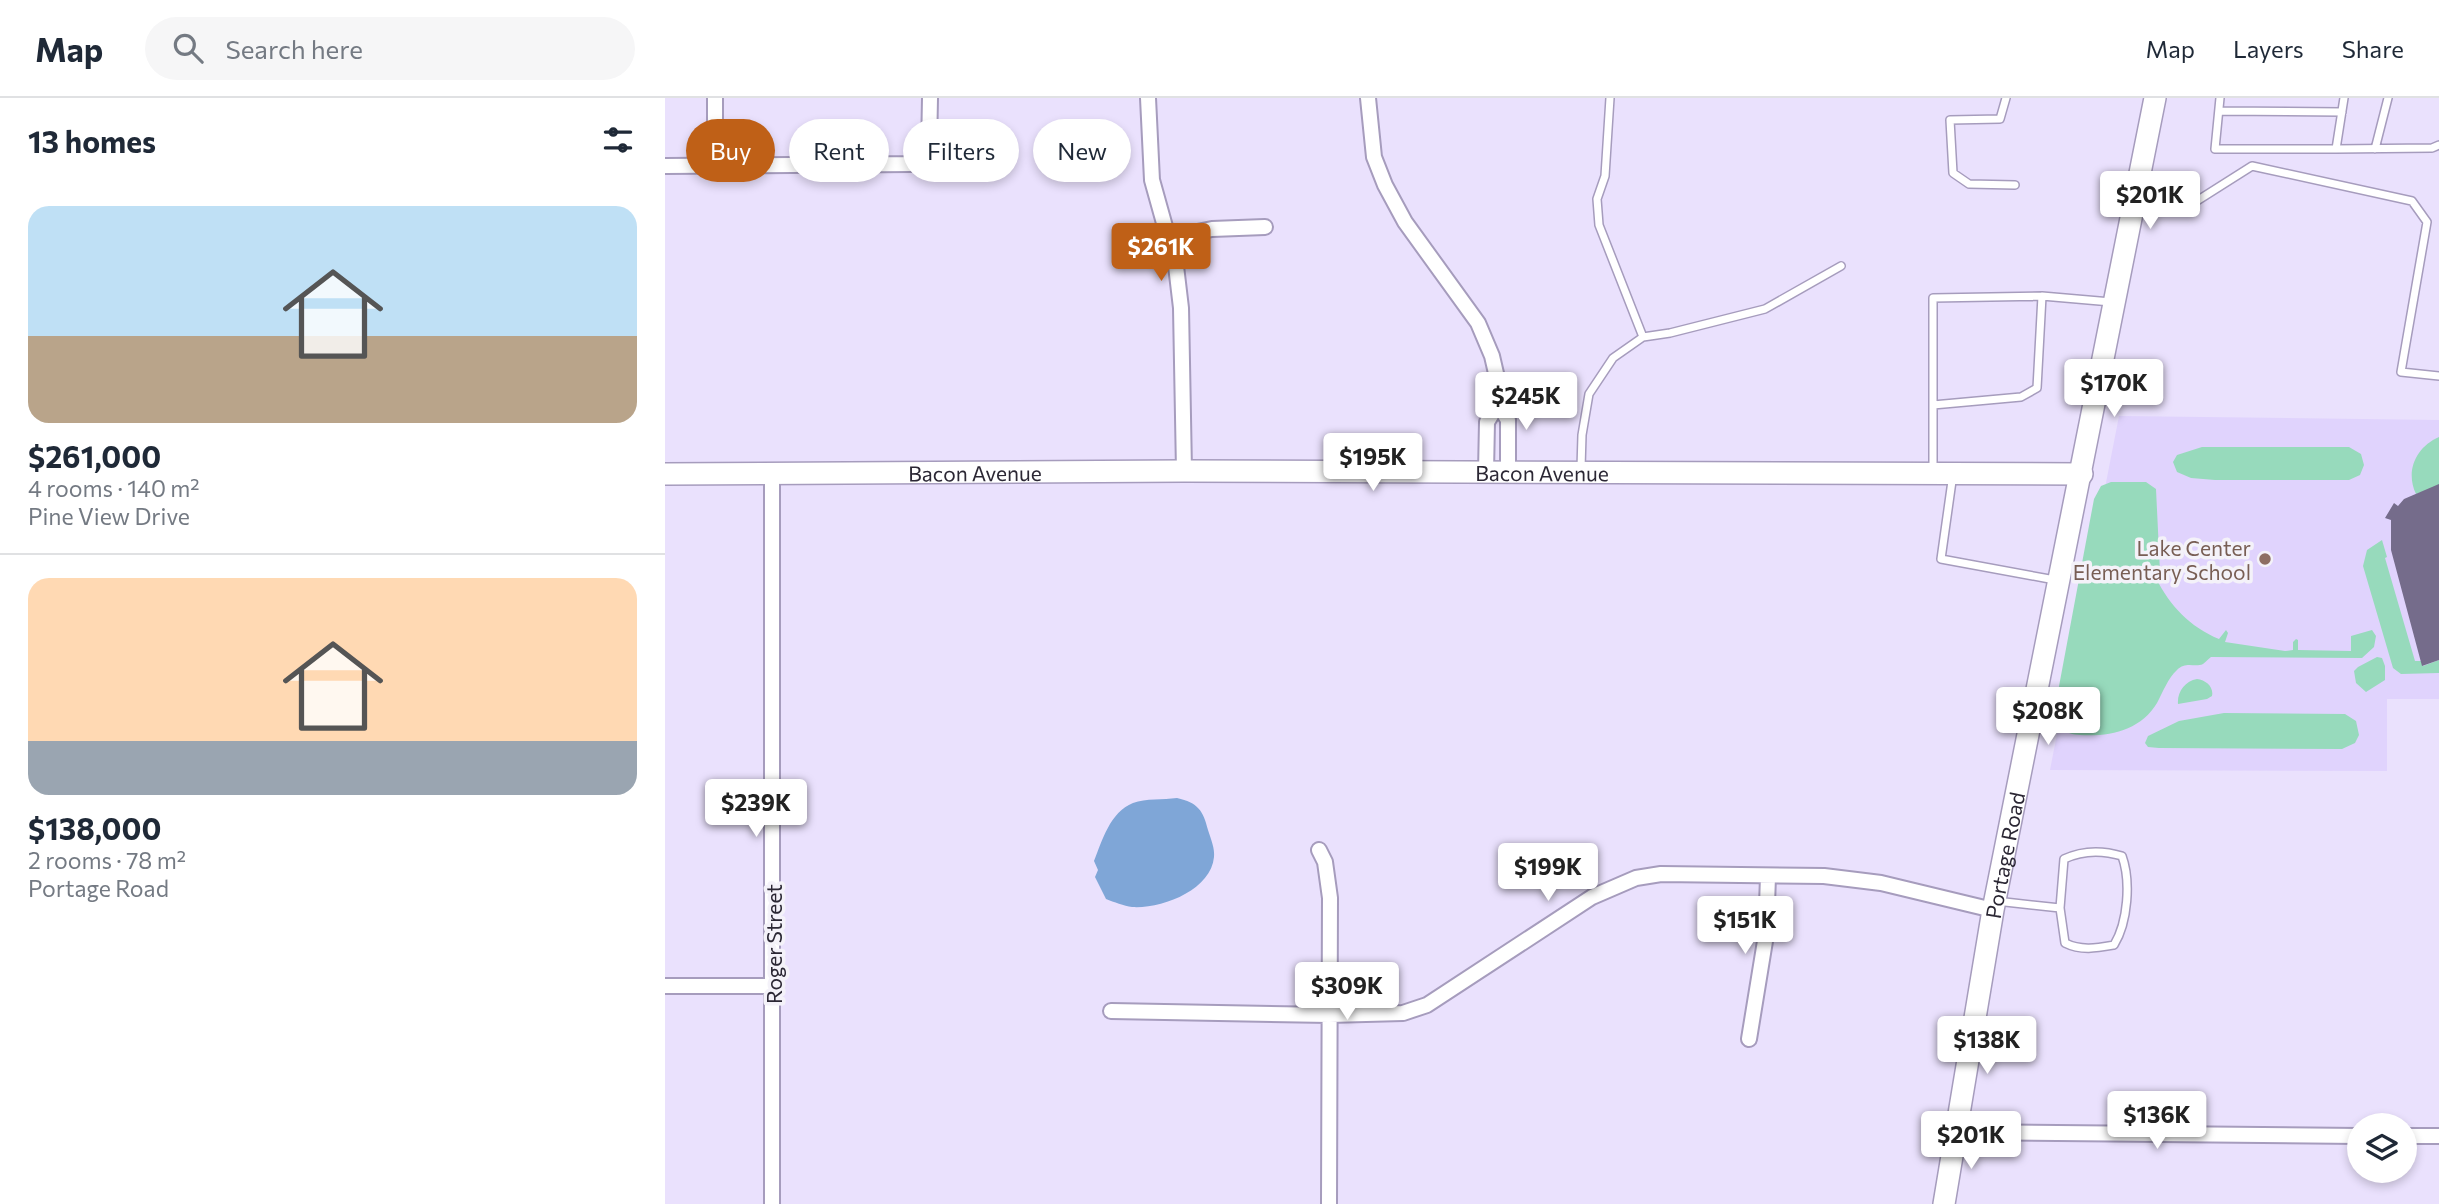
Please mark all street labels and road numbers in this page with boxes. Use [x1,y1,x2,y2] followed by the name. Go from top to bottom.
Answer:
[908,459,1042,485] street label: Bacon Avenue
[1475,459,1609,485] street label: Bacon Avenue
[1979,790,2029,920] street label: Portage Road
[761,884,786,1004] street label: Roger Street

